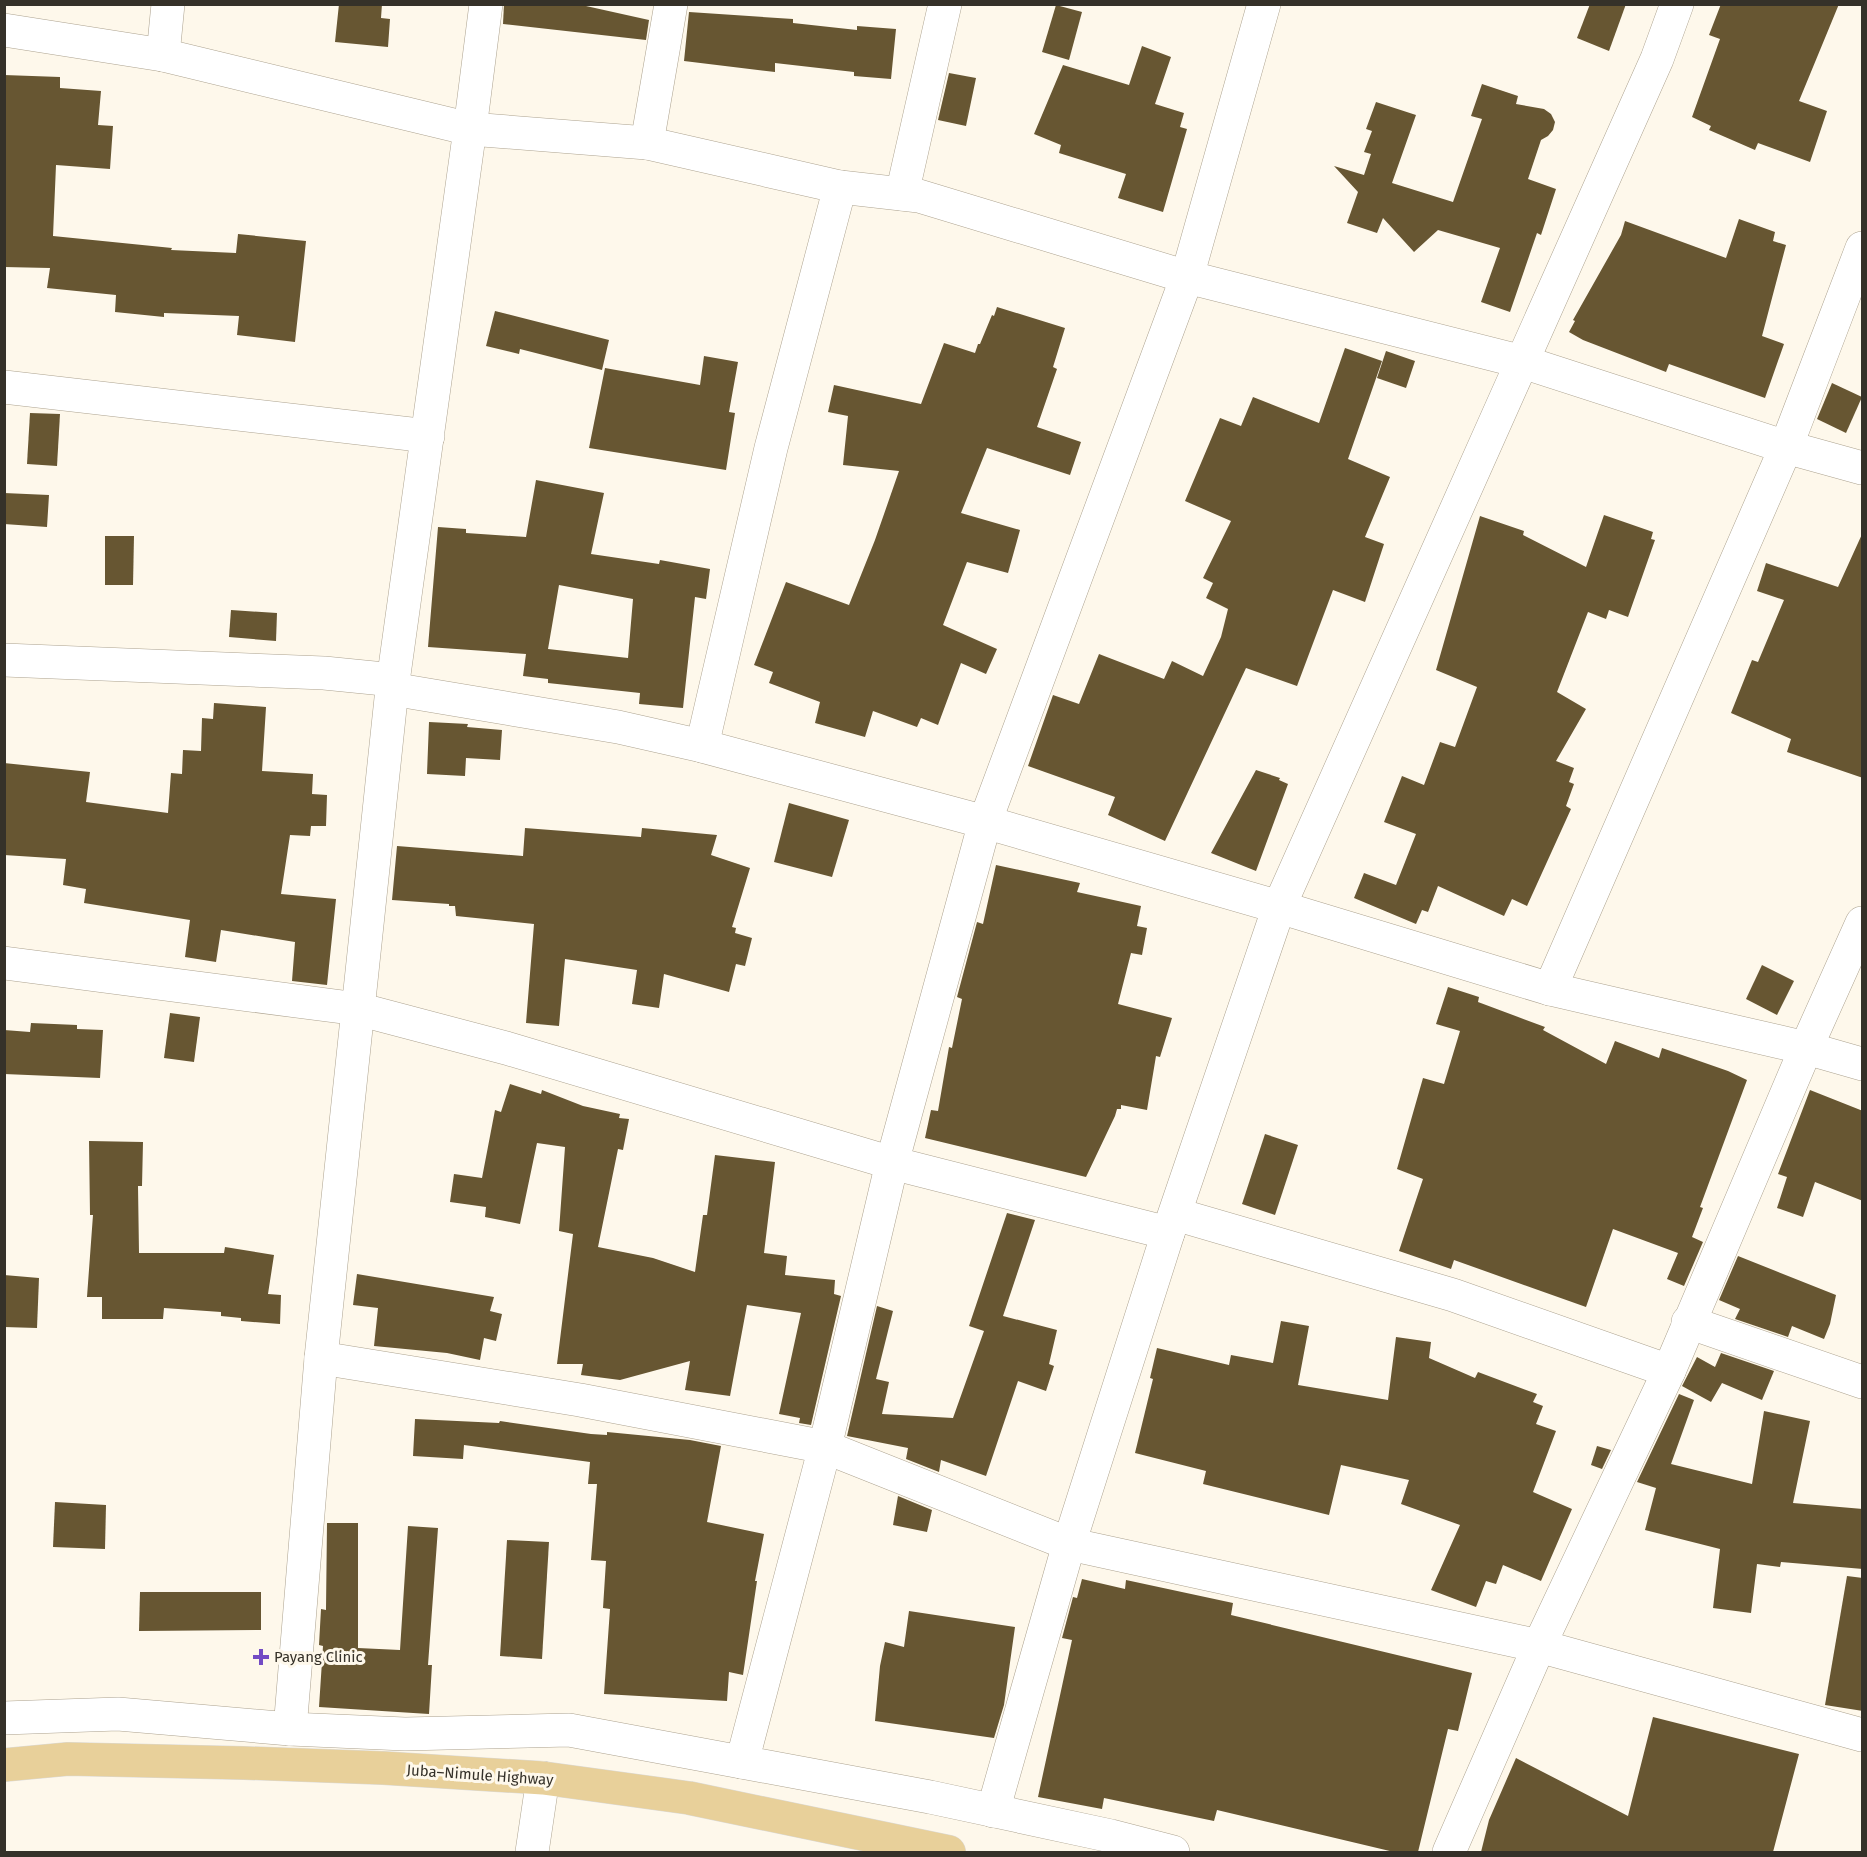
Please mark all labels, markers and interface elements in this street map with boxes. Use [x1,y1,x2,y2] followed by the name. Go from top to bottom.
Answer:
[252,1648,270,1666] marker: Payang Clinic
[274,1648,363,1666] place label: Payang Clinic
[406,1761,555,1789] street label: Juba–Nimule Highway

